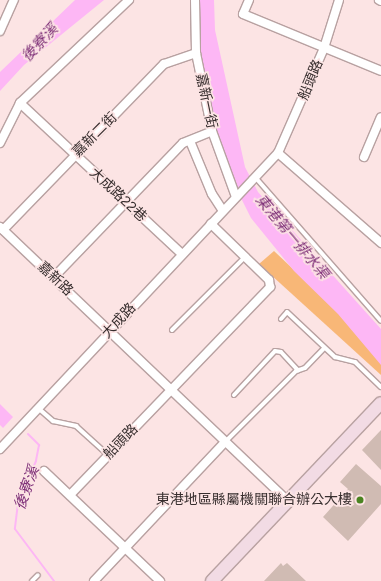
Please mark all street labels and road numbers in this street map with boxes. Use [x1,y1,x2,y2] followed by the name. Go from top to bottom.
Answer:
[295,57,327,103] street label: 船頭路
[192,72,220,130] street label: 嘉新一街
[69,109,121,161] street label: 嘉新二街
[86,164,150,226] street label: 大成路22巷
[34,259,76,299] street label: 嘉新路
[99,300,139,342] street label: 大成路
[100,421,142,463] street label: 船頭路

